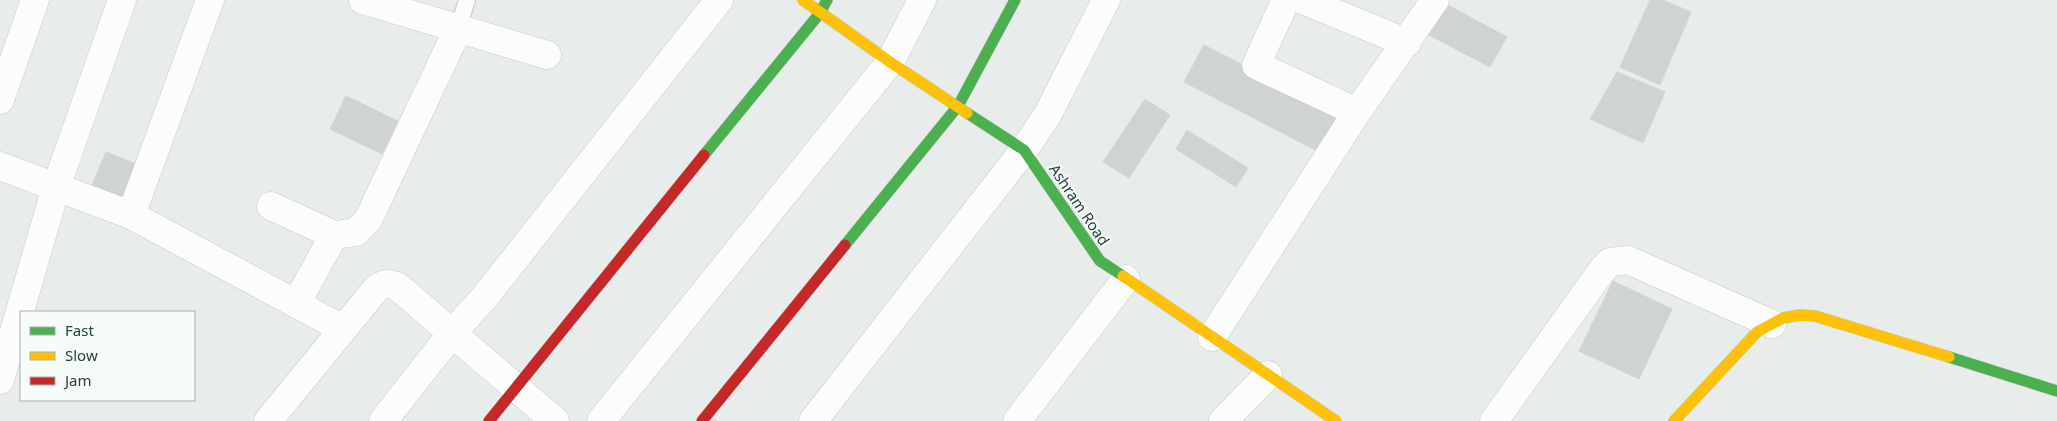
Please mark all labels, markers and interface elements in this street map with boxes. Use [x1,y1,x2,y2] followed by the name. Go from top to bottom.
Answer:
[1045,160,1114,249] street label: Ashram Road
[20,311,195,401] legend
[65,320,94,340] text: Fast
[65,345,98,365] text: Slow
[63,370,92,390] text: Jam

